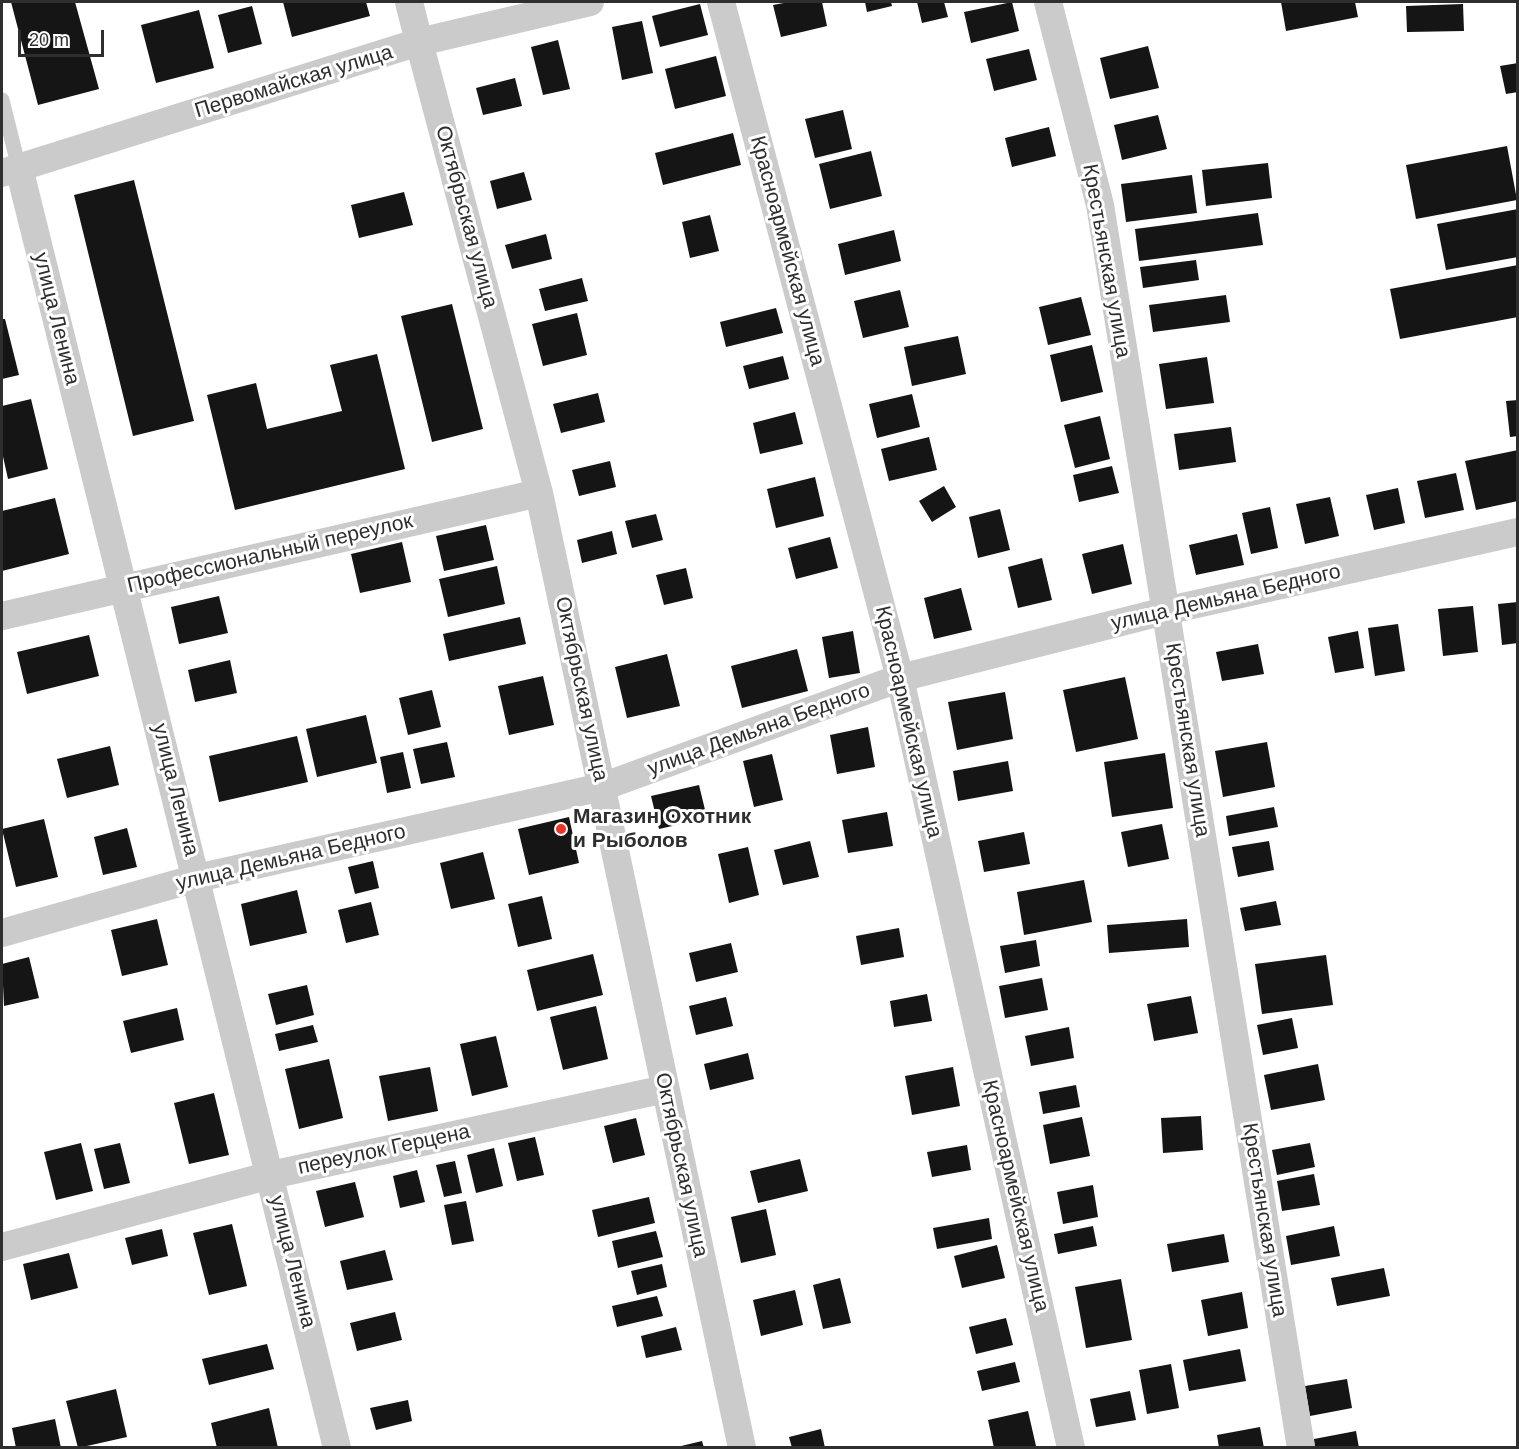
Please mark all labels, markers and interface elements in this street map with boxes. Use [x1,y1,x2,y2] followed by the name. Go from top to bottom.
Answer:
[21,18,106,56] scale bar
[29,30,69,50] text: 20 m
[192,40,396,124] street label: Первомайская улица
[429,123,503,311] street label: Октябрьская улица
[744,133,830,369] street label: Красноармейская улица
[1077,162,1135,360] street label: Крестьянская улица
[27,250,85,388] street label: улица Ленина
[125,509,415,599] street label: Профессиональный переулок
[1109,559,1343,637] street label: улица Демьяна Бедного
[549,594,613,784] street label: Октябрьская улица
[869,604,947,840] street label: Красноармейская улица
[1159,641,1215,839] street label: Крестьянская улица
[644,678,874,782] street label: улица Демьяна Бедного
[146,721,204,859] street label: улица Ленина
[573,804,751,854] place label: Магазин Охотник и Рыболов
[174,819,408,897] street label: улица Демьяна Бедного
[554,822,568,836] marker: Магазин Охотник и Рыболов
[649,1070,713,1260] street label: Октябрьская улица
[976,1078,1054,1314] street label: Красноармейская улица
[296,1119,472,1181] street label: переулок Герцена
[1236,1121,1292,1319] street label: Крестьянская улица
[263,1193,321,1331] street label: улица Ленина

